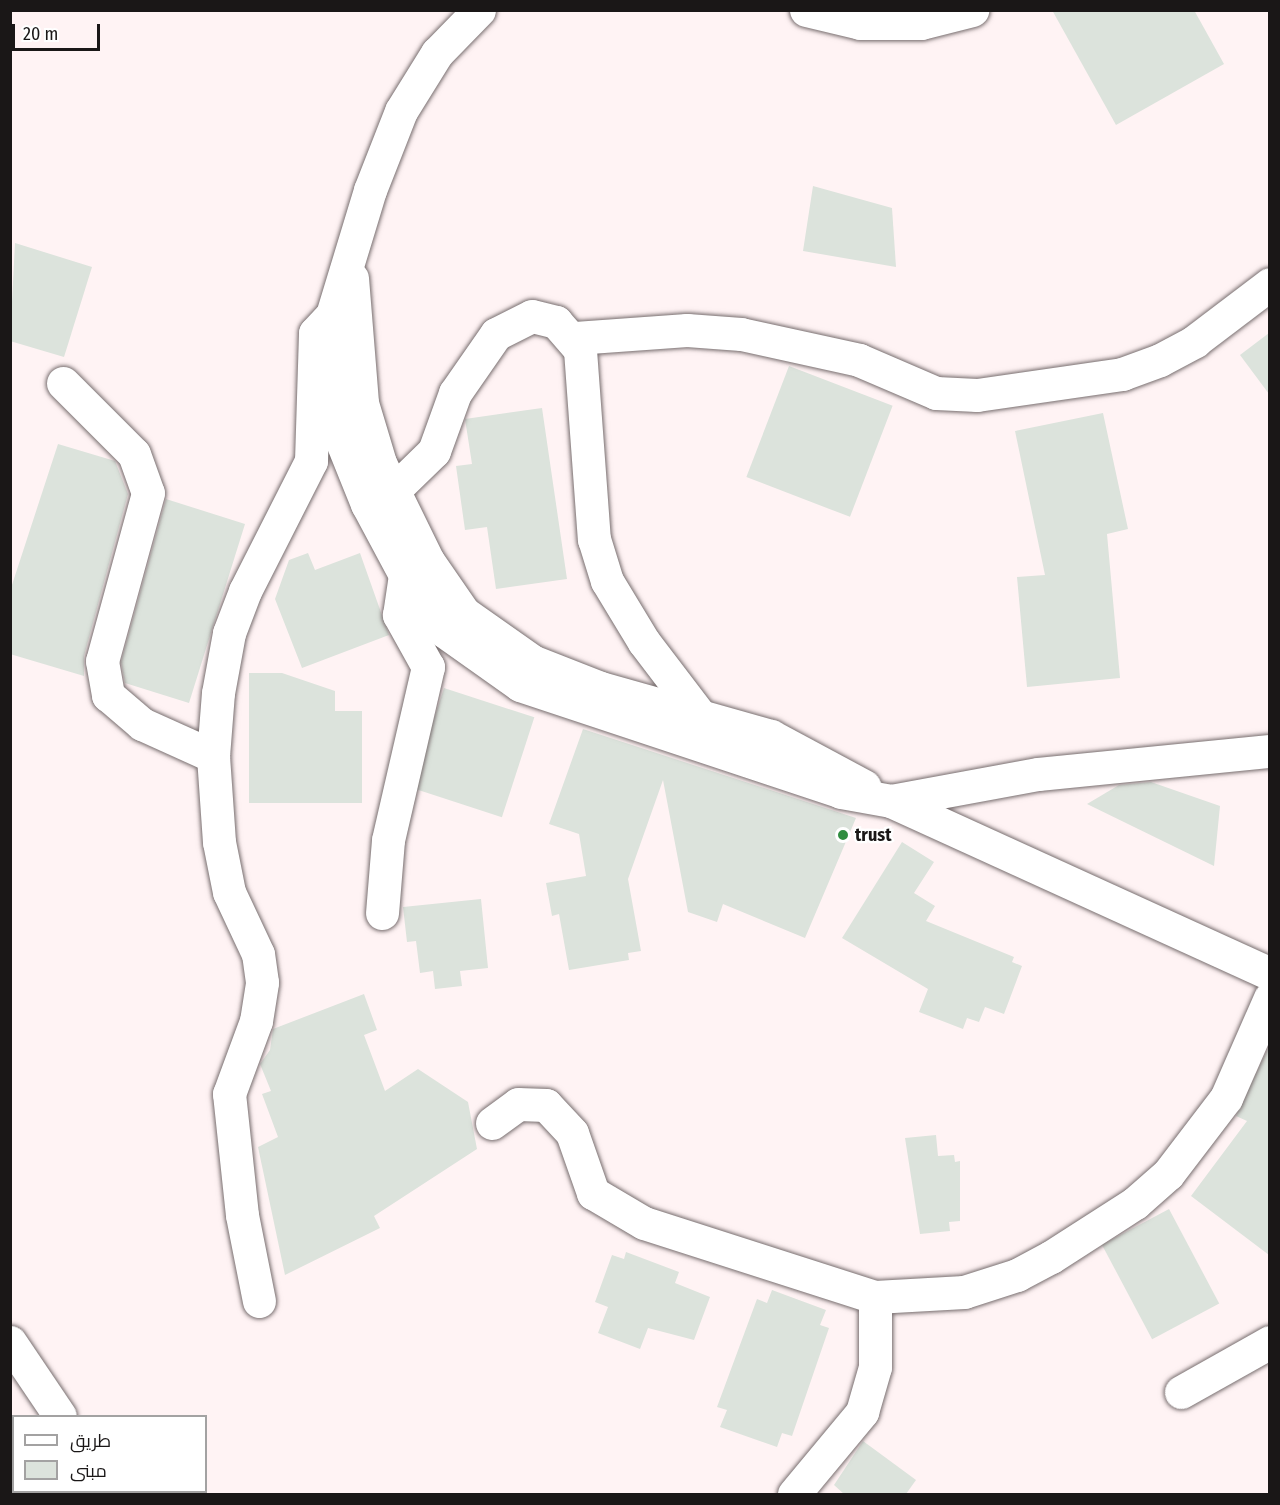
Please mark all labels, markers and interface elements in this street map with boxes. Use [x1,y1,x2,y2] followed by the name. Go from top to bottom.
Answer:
[15,12,104,50] scale bar
[23,23,58,45] text: 20 m
[855,824,891,846] place label: trust
[836,828,850,842] marker: trust
[12,1415,207,1493] legend
[70,1430,111,1452] text: طريق
[70,1460,107,1482] text: مبنى

